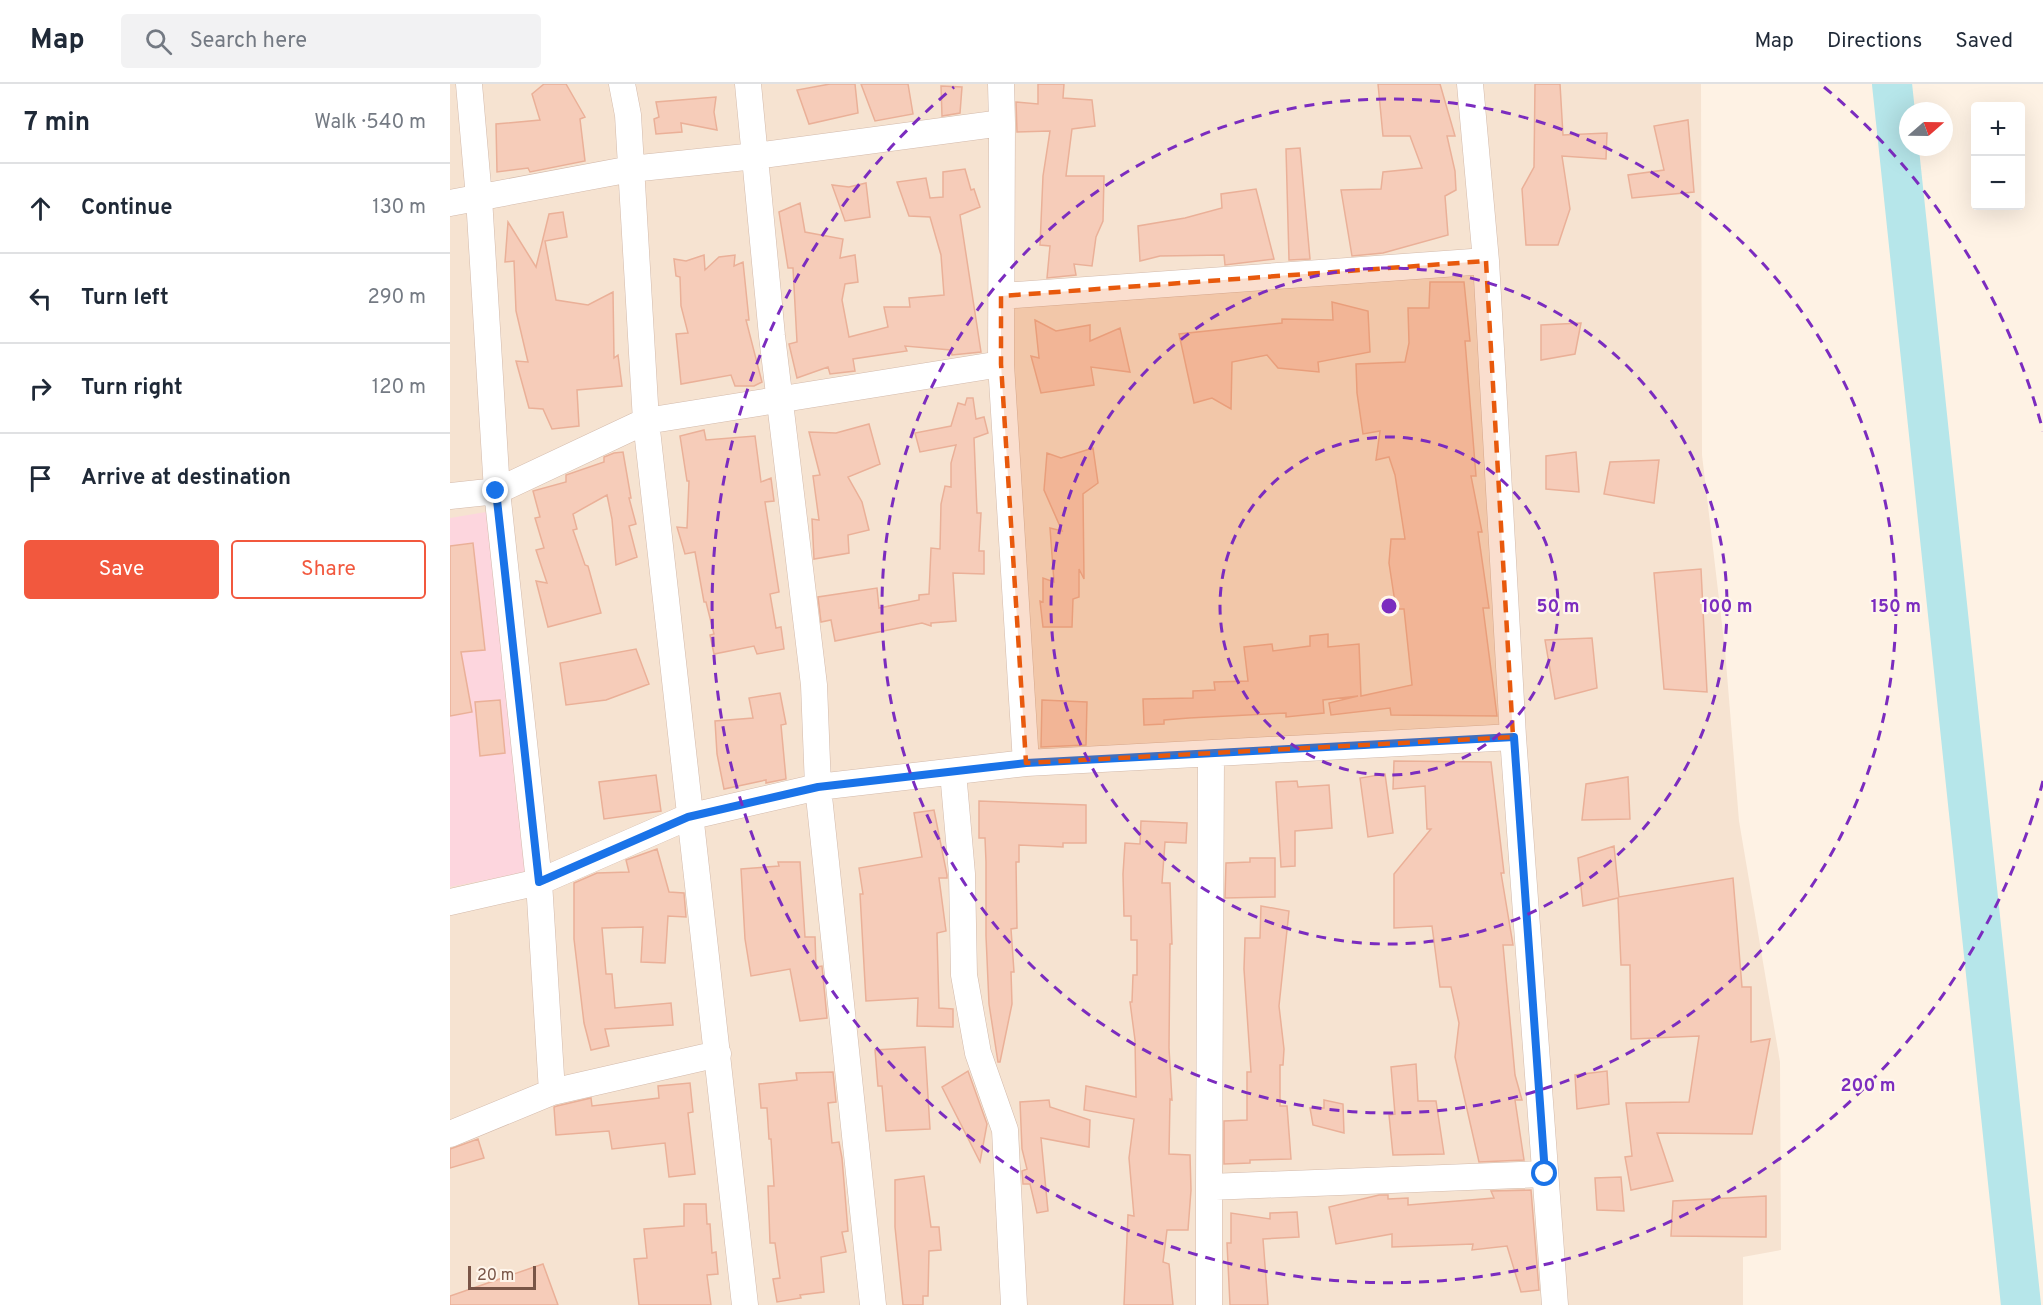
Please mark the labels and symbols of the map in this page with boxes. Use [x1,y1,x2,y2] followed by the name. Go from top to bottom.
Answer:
[1899,102,1953,156] north arrow
[482,477,508,503] route end
[1379,596,1399,616] centre of rings
[1536,596,1580,619] text: 50 m
[1701,596,1753,619] text: 100 m
[1871,596,1921,619] text: 150 m
[1840,1075,1896,1098] text: 200 m
[1531,1160,1557,1186] route start
[468,1263,536,1290] scale bar

